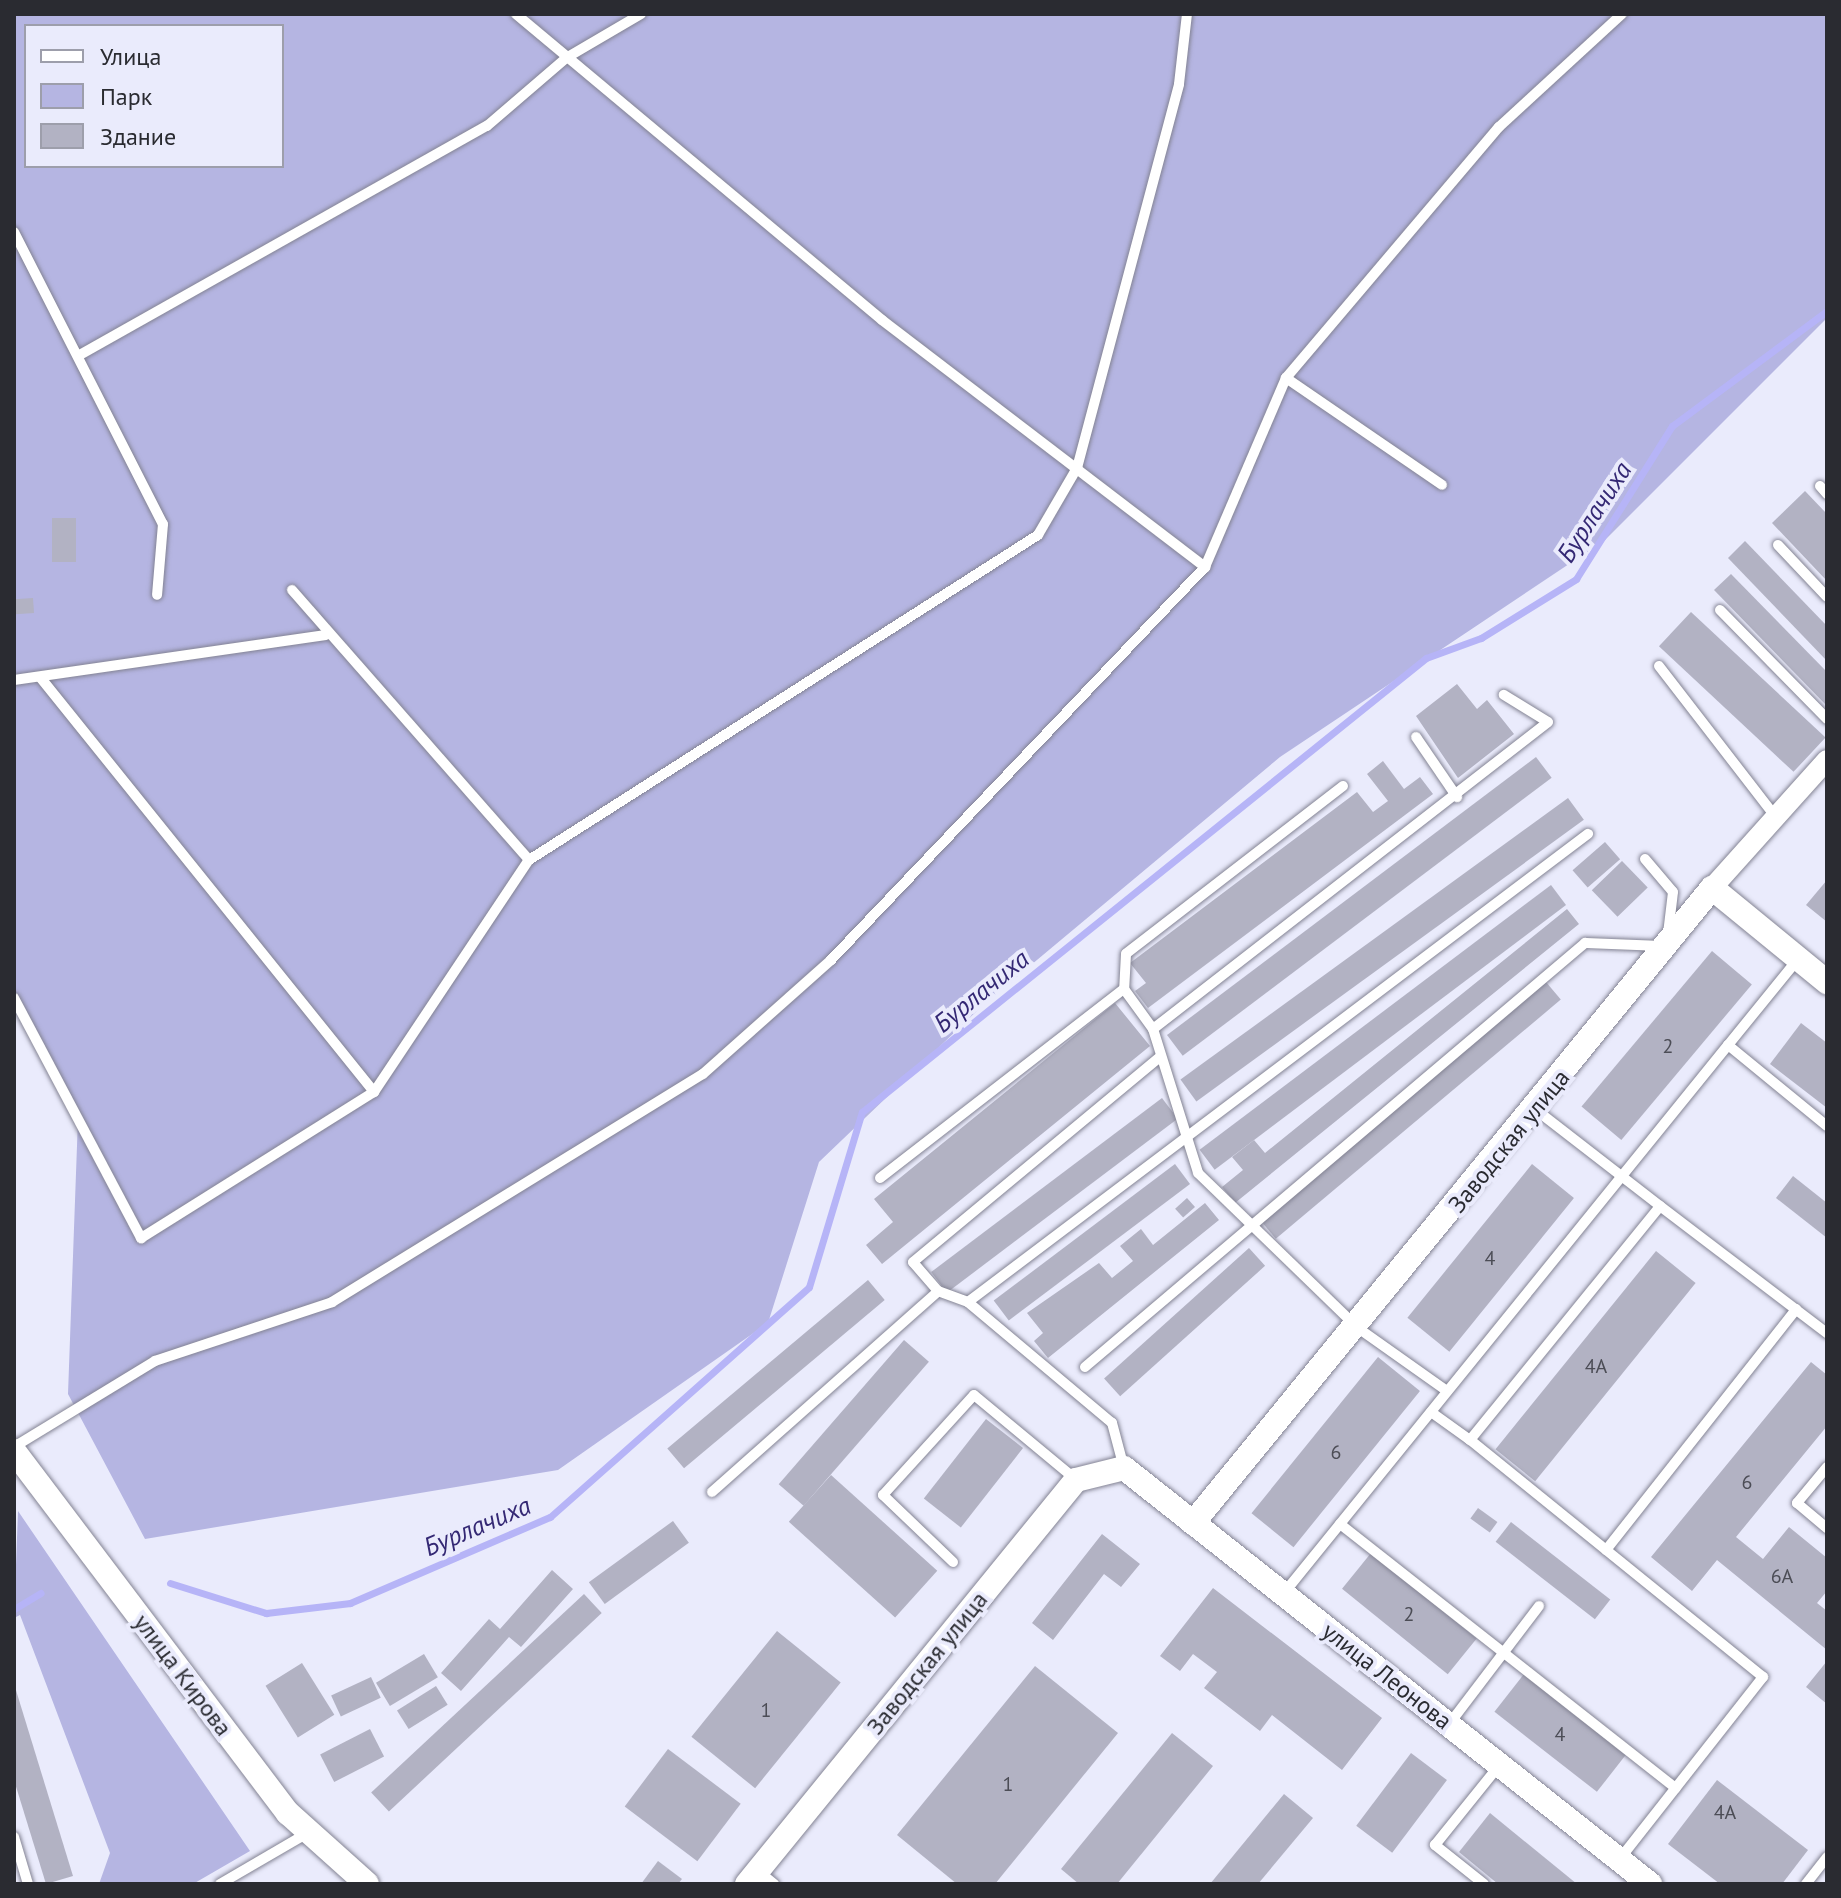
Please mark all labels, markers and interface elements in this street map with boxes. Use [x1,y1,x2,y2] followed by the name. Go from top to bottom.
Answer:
[24,24,284,168] legend
[100,41,161,72] text: Улица
[100,81,152,112] text: Парк
[100,121,176,152] text: Здание
[1550,456,1638,568] water label: Бурлачиха
[927,943,1035,1039] water label: Бурлачиха
[1663,1034,1673,1058] house number: 2
[1443,1064,1575,1218] street label: Заводская улица
[1485,1246,1495,1270] house number: 4
[1585,1354,1607,1378] house number: 4А
[1331,1440,1341,1464] house number: 6
[1742,1470,1752,1494] house number: 6
[419,1490,535,1562] water label: Бурлачиха
[1771,1564,1793,1588] house number: 6А
[861,1586,993,1740] street label: Заводская улица
[1404,1602,1414,1626] house number: 2
[128,1608,238,1742] street label: улица Кирова
[1316,1616,1458,1736] street label: улица Леонова
[761,1698,771,1722] house number: 1
[1555,1722,1565,1746] house number: 4
[1003,1772,1013,1796] house number: 1
[1714,1800,1736,1824] house number: 4А

